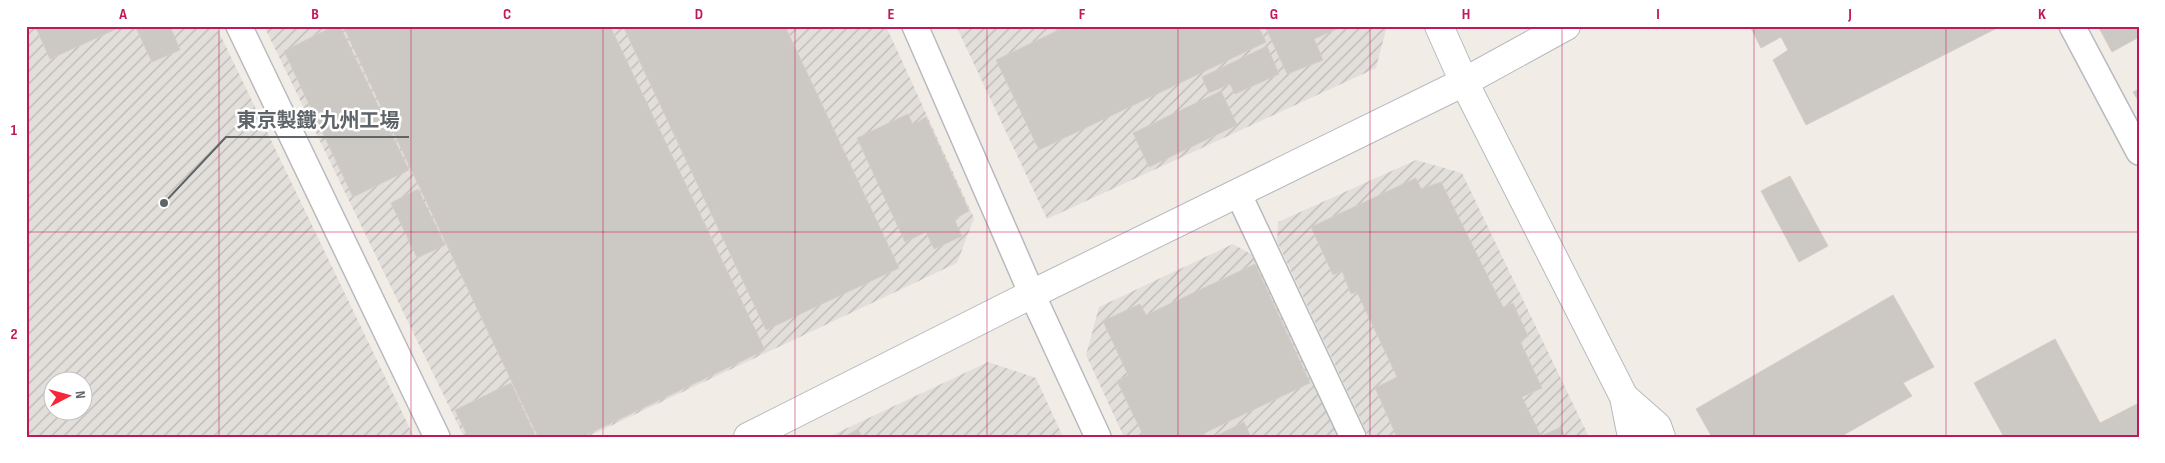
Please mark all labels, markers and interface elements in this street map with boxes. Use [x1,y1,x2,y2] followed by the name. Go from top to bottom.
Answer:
[118,5,127,24] text: A
[311,5,319,24] text: B
[503,5,511,24] text: C
[695,5,703,24] text: D
[888,5,895,24] text: E
[1079,5,1086,24] text: F
[1270,5,1278,24] text: G
[1462,5,1470,24] text: H
[1656,5,1660,24] text: I
[1847,5,1852,24] text: J
[2038,5,2046,24] text: K
[226,102,409,137] callout: 東京製鐵 九州工場
[236,109,400,133] text: 東京製鐵 九州工場
[11,121,18,140] text: 1
[10,325,18,344] text: 2
[42,370,92,420] north arrow
[72,390,89,399] text: N

